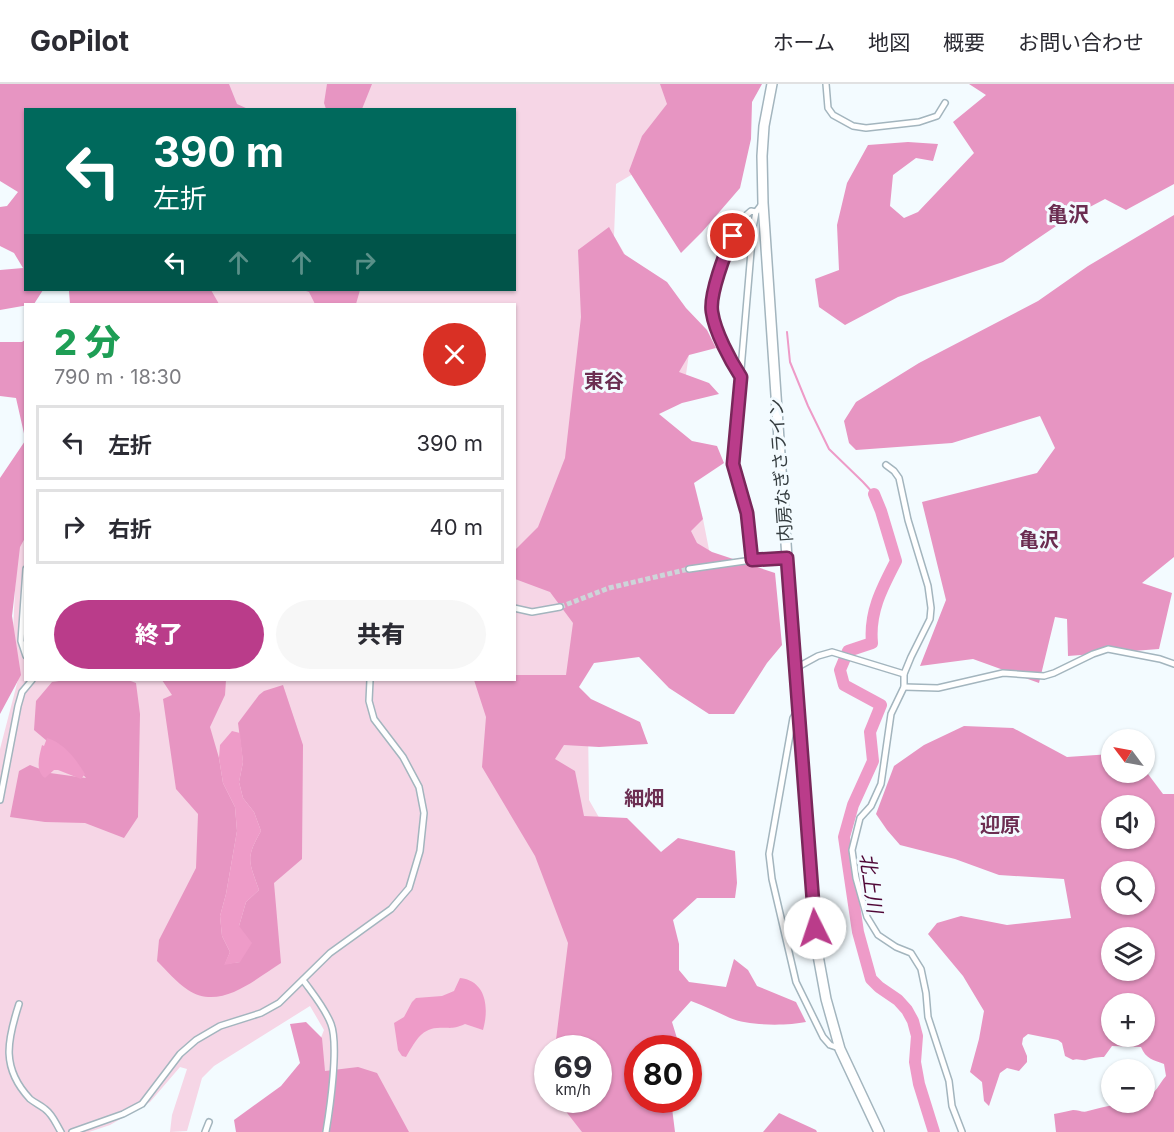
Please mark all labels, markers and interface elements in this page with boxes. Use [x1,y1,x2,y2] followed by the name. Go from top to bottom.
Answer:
[30,24,129,58] text: GoPilot
[773,30,835,55] text: ホーム
[868,30,910,55] text: 地図
[943,30,985,55] text: 概要
[1018,30,1144,55] text: お問い合わせ
[153,126,284,177] text: 390 m
[54,132,132,210] icon: left
[153,182,207,215] text: 左折
[1047,202,1089,227] district label: 亀沢
[707,210,758,261] pin
[716,219,749,252] icon: arrive
[159,246,192,279] icon: left
[222,246,255,279] icon: ahead
[285,246,318,279] icon: ahead
[348,246,381,279] icon: right
[54,320,121,364] text: 2 分
[423,323,486,386] button: close
[54,365,182,389] text: 790 m · 18:30
[584,369,624,393] district label: 東谷
[765,397,796,543] street label: 内房なぎさライン
[57,426,90,459] icon: left
[416,430,483,456] text: 390 m
[108,432,152,458] text: 左折
[57,510,90,543] icon: right
[429,514,483,540] text: 40 m
[108,516,152,542] text: 右折
[1019,528,1059,552] district label: 亀沢
[54,600,264,669] button: 終了
[276,600,486,669] button: 共有
[1101,729,1155,783] north arrow
[1101,729,1155,1113] map controls
[624,786,664,810] district label: 細畑
[1101,795,1155,849] button: sound
[980,813,1020,837] district label: 迎原
[855,852,887,916] water label: 北上川
[1101,861,1155,915] button: search
[783,896,847,960] position arrow
[1101,927,1155,981] button: layers
[1101,993,1155,1047] button: +
[624,1035,702,1113] speed limit sign: 80
[554,1049,592,1085] text: 69
[1101,1059,1155,1113] button: −
[555,1080,591,1099] text: km/h

